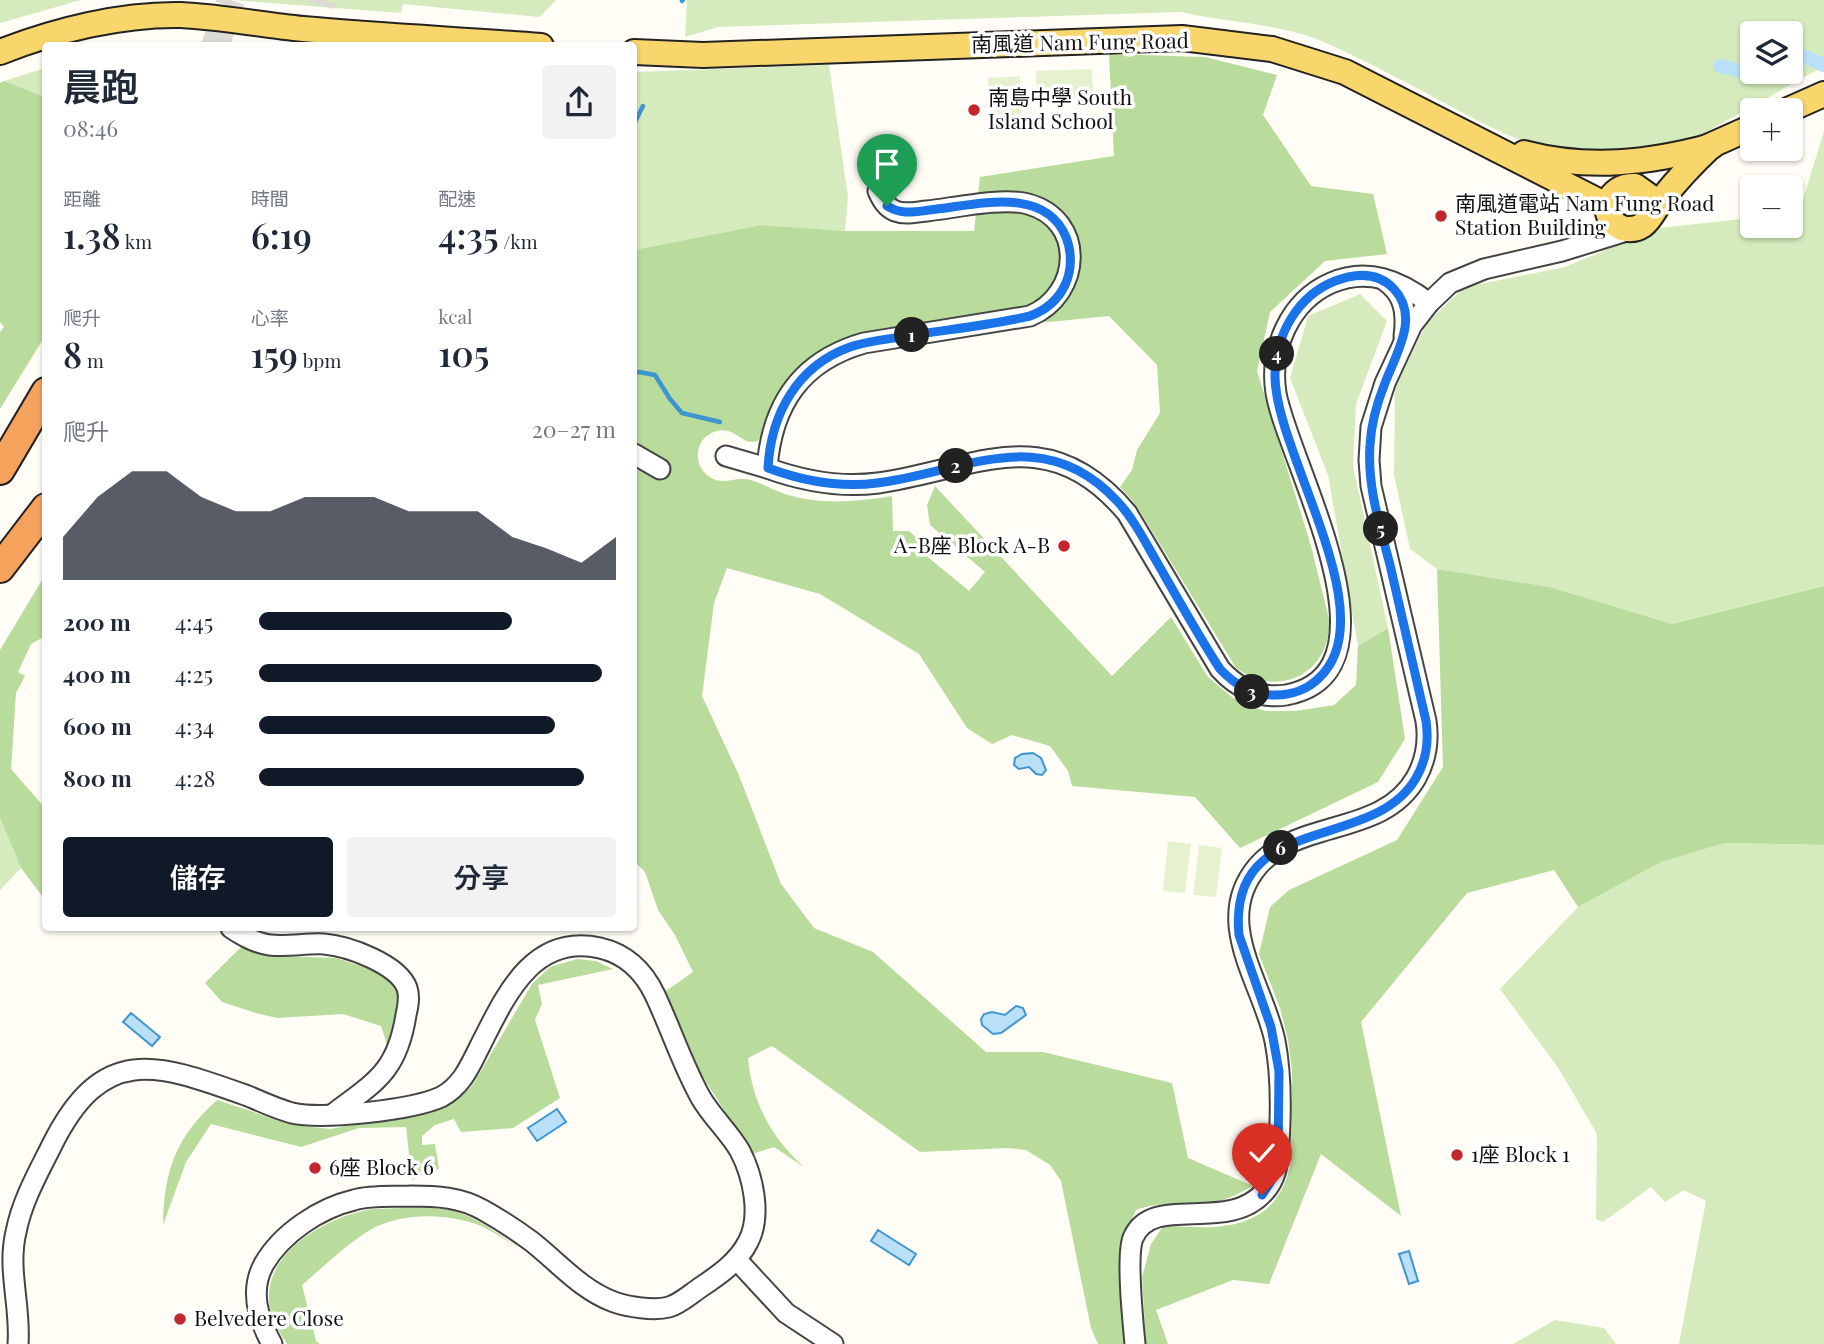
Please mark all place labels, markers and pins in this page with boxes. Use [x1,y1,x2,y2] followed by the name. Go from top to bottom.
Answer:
[988,82,1133,134] place label: 南島中學 South Island School
[966,102,982,118] marker: 南島中學 South Island School
[857,134,917,206] pin
[1455,188,1715,240] place label: 南風道電站 Nam Fung Road Station Building
[1433,208,1449,224] marker: 南風道電站 Nam Fung Road Station Building
[894,318,930,352] pin: 1
[1260,336,1294,372] pin: 4
[939,448,974,484] pin: 2
[1364,512,1398,546] pin: 5
[893,530,1050,558] place label: A-B座 Block A-B
[1056,538,1072,554] marker: A-B座 Block A-B
[1234,674,1270,710] pin: 3
[1264,830,1298,866] pin: 6
[1232,1123,1292,1195] pin
[1471,1139,1570,1167] place label: 1座 Block 1
[1449,1147,1465,1163] marker: 1座 Block 1
[329,1152,434,1180] place label: 6座 Block 6
[307,1160,323,1176] marker: 6座 Block 6
[194,1303,344,1331] place label: Belvedere Close
[172,1311,188,1327] marker: Belvedere Close

